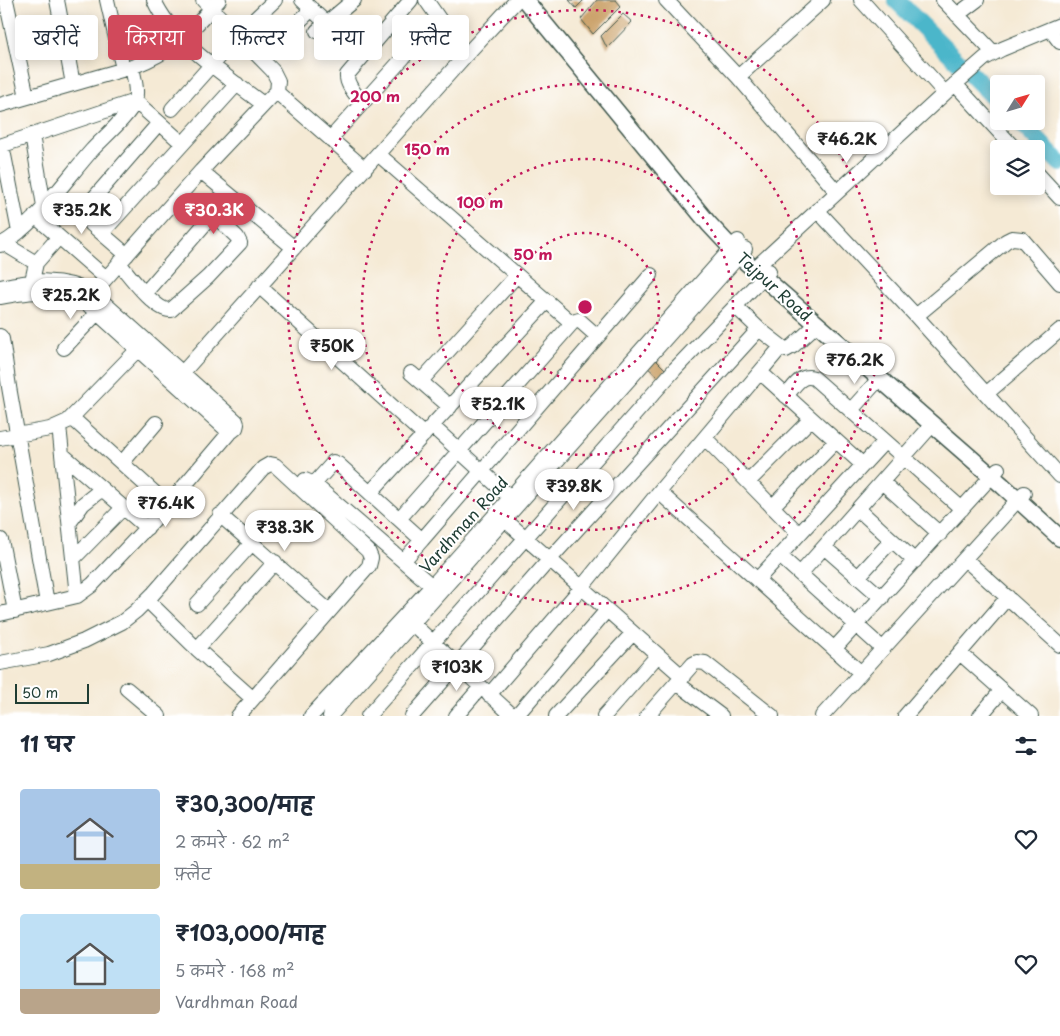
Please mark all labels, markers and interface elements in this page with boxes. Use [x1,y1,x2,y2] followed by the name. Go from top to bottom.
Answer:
[15,15,98,60] chip: खरीदें
[108,15,202,60] chip: किराया
[212,15,304,60] chip: फ़िल्टर
[314,15,382,60] chip: नया
[392,15,469,60] chip: फ़्लैट
[990,75,1045,130] north arrow
[990,75,1045,195] map controls
[350,84,400,107] text: 200 m
[806,121,888,164] pin: ₹46.2K
[817,126,877,150] text: ₹46.2K
[404,137,450,160] text: 150 m
[990,140,1045,195] button: layers
[457,190,503,213] text: 100 m
[41,192,123,235] pin: ₹35.2K
[173,192,255,235] pin: ₹30.3K
[52,197,112,221] text: ₹35.2K
[184,197,244,221] text: ₹30.3K
[514,242,552,265] text: 50 m
[732,246,818,326] street label: Tajpur Road
[30,278,112,320] pin: ₹25.2K
[42,282,100,306] text: ₹25.2K
[576,298,594,316] centre of rings
[302,328,362,371] pin: ₹50K
[310,333,354,357] text: ₹50K
[814,342,896,385] pin: ₹76.2K
[826,347,884,371] text: ₹76.2K
[457,386,539,429] pin: ₹52.1K
[471,391,525,415] text: ₹52.1K
[533,468,615,511] pin: ₹39.8K
[413,470,513,578] street label: Vardhman Road
[546,473,602,497] text: ₹39.8K
[125,486,207,528] pin: ₹76.4K
[137,490,195,514] text: ₹76.4K
[244,510,326,552] pin: ₹38.3K
[256,514,314,538] text: ₹38.3K
[422,650,492,692] pin: ₹103K
[431,654,483,678] text: ₹103K
[15,681,89,704] scale bar
[22,682,58,703] text: 50 m
[20,727,74,759] text: 11 घर
[1012,732,1040,760] icon: filters
[175,787,314,819] text: ₹30,300/माह
[60,809,120,869] icon: home
[1012,825,1040,853] icon: heart
[175,829,290,853] text: 2 कमरे · 62 m²
[175,861,211,885] text: फ़्लैट
[175,916,325,948] text: ₹103,000/माह
[60,934,120,994] icon: home
[1012,950,1040,978] icon: heart
[175,958,295,982] text: 5 कमरे · 168 m²
[175,989,298,1013] text: Vardhman Road

